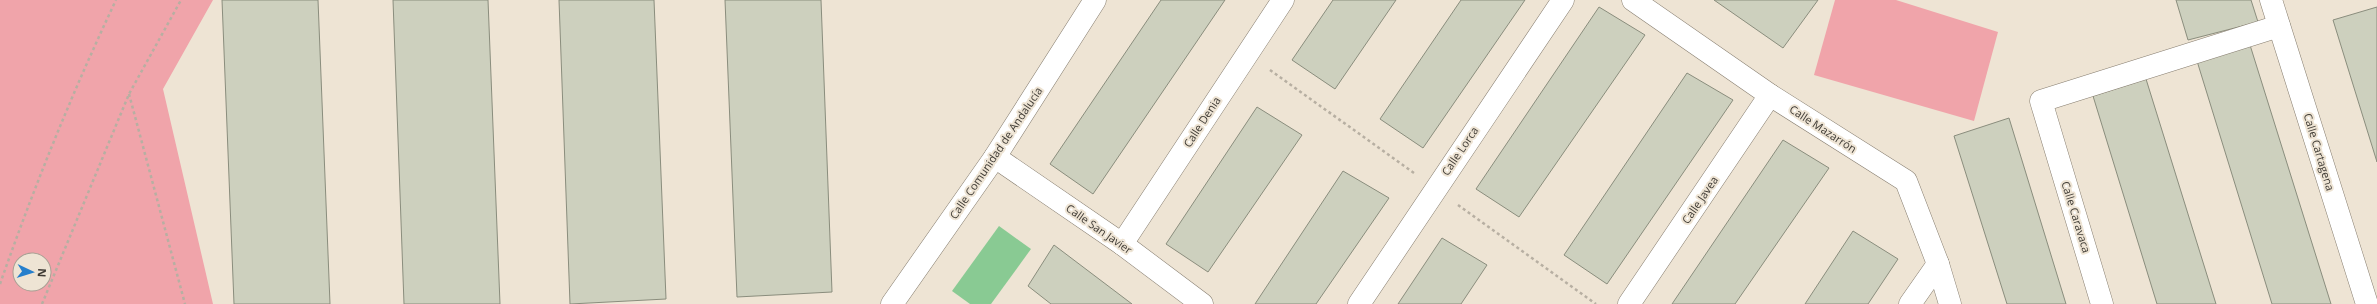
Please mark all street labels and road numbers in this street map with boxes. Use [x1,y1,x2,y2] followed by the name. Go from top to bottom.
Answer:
[946,84,1045,222] street label: Calle Comunidad de Andalucía
[1180,94,1224,150] street label: Calle Denia
[1787,101,1860,156] street label: Calle Mazarrón
[2301,111,2338,192] street label: Calle Cartagena
[1438,123,1481,178] street label: Calle Lorca
[1678,173,1721,226] street label: Calle Javea
[2058,179,2095,255] street label: Calle Caravaca
[1063,200,1136,257] street label: Calle San Javier

